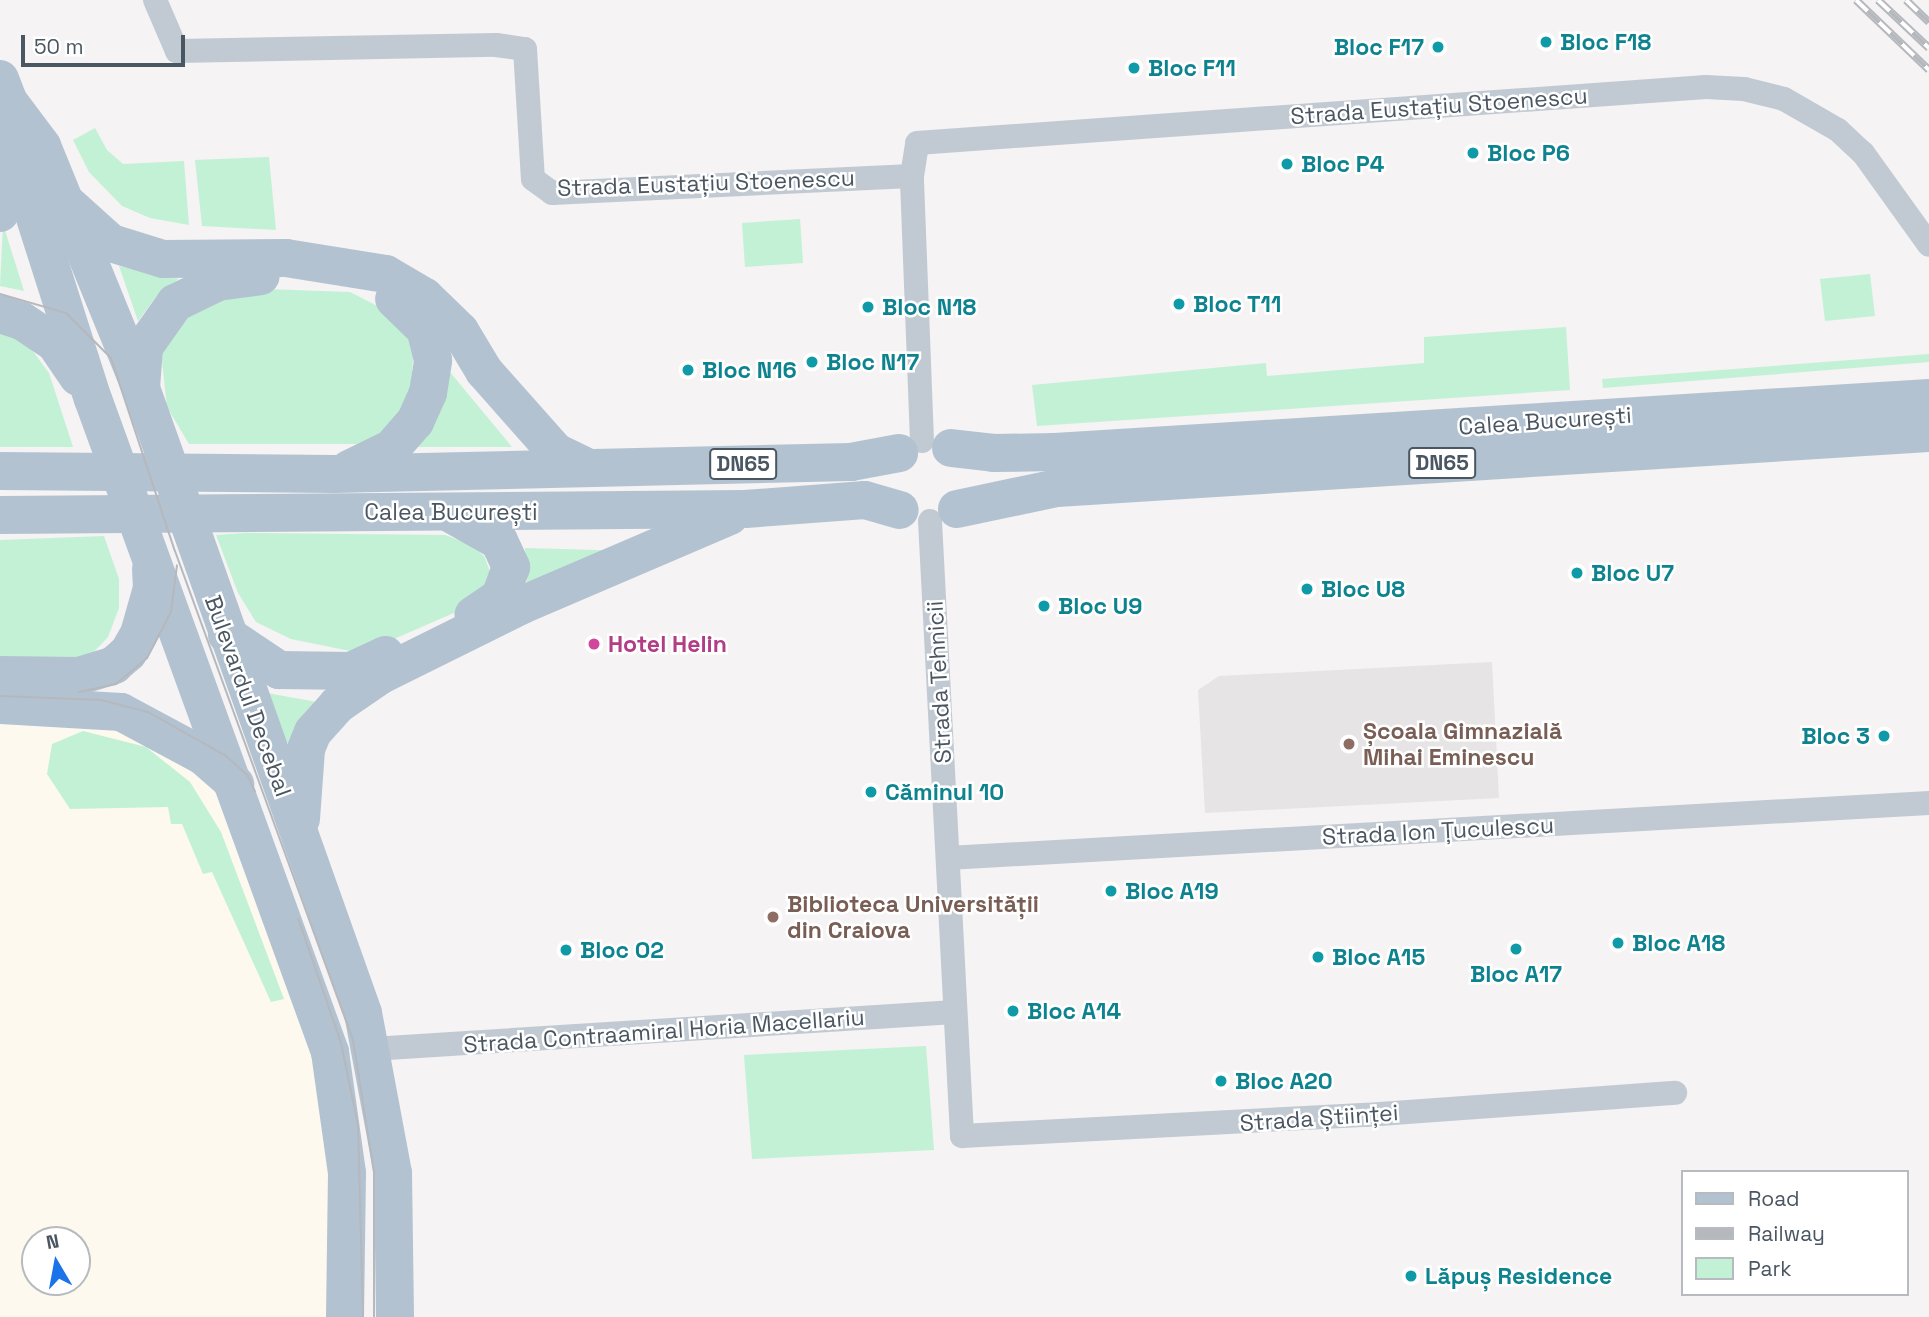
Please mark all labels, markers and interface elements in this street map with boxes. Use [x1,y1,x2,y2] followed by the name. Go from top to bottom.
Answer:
[24,21,189,65] scale bar
[1560,28,1651,56] place label: Bloc F18
[34,33,84,60] text: 50 m
[1334,33,1424,61] place label: Bloc F17
[1538,34,1554,50] marker: Bloc F18
[1430,39,1446,55] marker: Bloc F17
[1148,54,1236,82] place label: Bloc F11
[1126,60,1142,76] marker: Bloc F11
[1290,82,1588,130] street label: Strada Eustațiu Stoenescu
[1487,139,1570,167] place label: Bloc P6
[1465,145,1481,161] marker: Bloc P6
[1301,150,1384,178] place label: Bloc P4
[1279,156,1295,172] marker: Bloc P4
[557,164,855,202] street label: Strada Eustațiu Stoenescu
[1193,290,1282,318] place label: Bloc T11
[882,293,976,321] place label: Bloc N18
[1171,296,1187,312] marker: Bloc T11
[860,299,876,315] marker: Bloc N18
[826,348,919,376] place label: Bloc N17
[804,354,820,370] marker: Bloc N17
[702,356,797,384] place label: Bloc N16
[680,362,696,378] marker: Bloc N16
[1458,401,1632,441] street label: Calea București
[1407,446,1477,480] road number: DN65
[708,447,778,482] road number: DN65
[364,498,538,526] street label: Calea București
[1591,559,1674,587] place label: Bloc U7
[1569,565,1585,581] marker: Bloc U7
[1321,575,1405,603] place label: Bloc U8
[1299,581,1315,597] marker: Bloc U8
[199,592,297,800] street label: Bulevardul Decebal
[1058,592,1142,620] place label: Bloc U9
[1036,598,1052,614] marker: Bloc U9
[921,600,957,764] street label: Strada Tehnicii
[608,630,727,658] place label: Hotel Helin
[586,636,602,652] marker: Hotel Helin
[1363,717,1562,771] place label: Școala Gimnazială Mihai Eminescu
[1801,722,1870,750] place label: Bloc 3
[1876,728,1892,744] marker: Bloc 3
[1341,736,1357,752] marker: Școala Gimnazială Mihai Eminescu
[885,778,1004,806] place label: Căminul 10
[863,784,879,800] marker: Căminul 10
[1321,811,1555,851] street label: Strada Ion Țuculescu
[1125,877,1219,905] place label: Bloc A19
[1103,883,1119,899] marker: Bloc A19
[787,890,1039,944] place label: Biblioteca Universității din Craiova
[765,909,781,925] marker: Biblioteca Universității din Craiova
[1632,929,1726,957] place label: Bloc A18
[1610,935,1626,951] marker: Bloc A18
[580,936,664,964] place label: Bloc O2
[1508,941,1524,957] marker: Bloc A17
[558,942,574,958] marker: Bloc O2
[1332,943,1426,971] place label: Bloc A15
[1310,949,1326,965] marker: Bloc A15
[1470,960,1562,988] place label: Bloc A17
[1027,997,1121,1025] place label: Bloc A14
[462,1003,866,1059] street label: Strada Contraamiral Horia Macellariu
[1005,1003,1021,1019] marker: Bloc A14
[1235,1067,1333,1095] place label: Bloc A20
[1213,1073,1229,1089] marker: Bloc A20
[1239,1099,1399,1137] street label: Strada Științei
[1680,1170,1908,1296] legend
[1748,1185,1800,1212] text: Road
[1748,1220,1825,1247] text: Railway
[21,1226,91,1296] north arrow
[44,1228,61,1255] text: N
[1748,1255,1792,1282] text: Park
[1425,1262,1612,1290] place label: Lăpuș Residence
[1403,1268,1419,1284] marker: Lăpuș Residence

